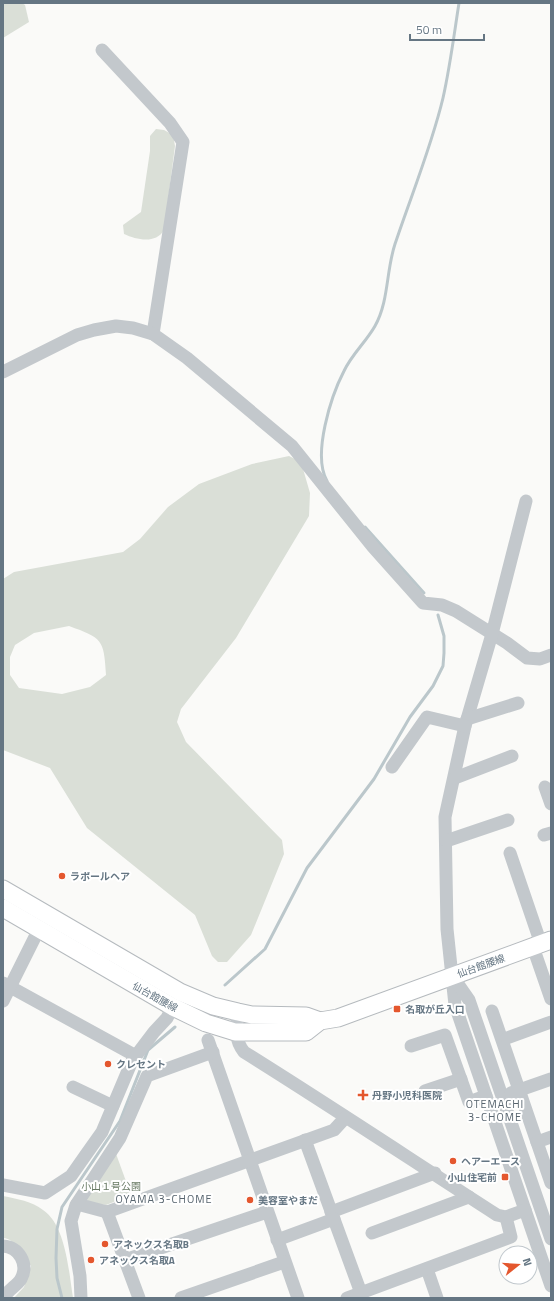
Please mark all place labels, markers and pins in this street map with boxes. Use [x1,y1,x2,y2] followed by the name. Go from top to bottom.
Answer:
[70,869,130,884] place label: ラポールヘア
[57,871,67,881] marker: ラポールヘア
[405,1002,465,1017] place label: 名取が丘入口
[392,1004,402,1014] marker: 名取が丘入口
[116,1057,166,1072] place label: クレセント
[103,1059,113,1069] marker: クレセント
[372,1088,442,1103] place label: 丹野小児科医院
[357,1089,369,1101] marker: 丹野小児科医院
[461,1154,520,1169] place label: ヘアーエース
[448,1156,458,1166] marker: ヘアーエース
[447,1170,497,1185] place label: 小山住宅前
[500,1172,510,1182] marker: 小山住宅前
[258,1193,318,1208] place label: 美容室やまだ
[245,1195,255,1205] marker: 美容室やまだ
[113,1237,189,1252] place label: アネックス名取B
[100,1239,110,1249] marker: アネックス名取B
[99,1253,175,1268] place label: アネックス名取A
[86,1255,96,1265] marker: アネックス名取A

